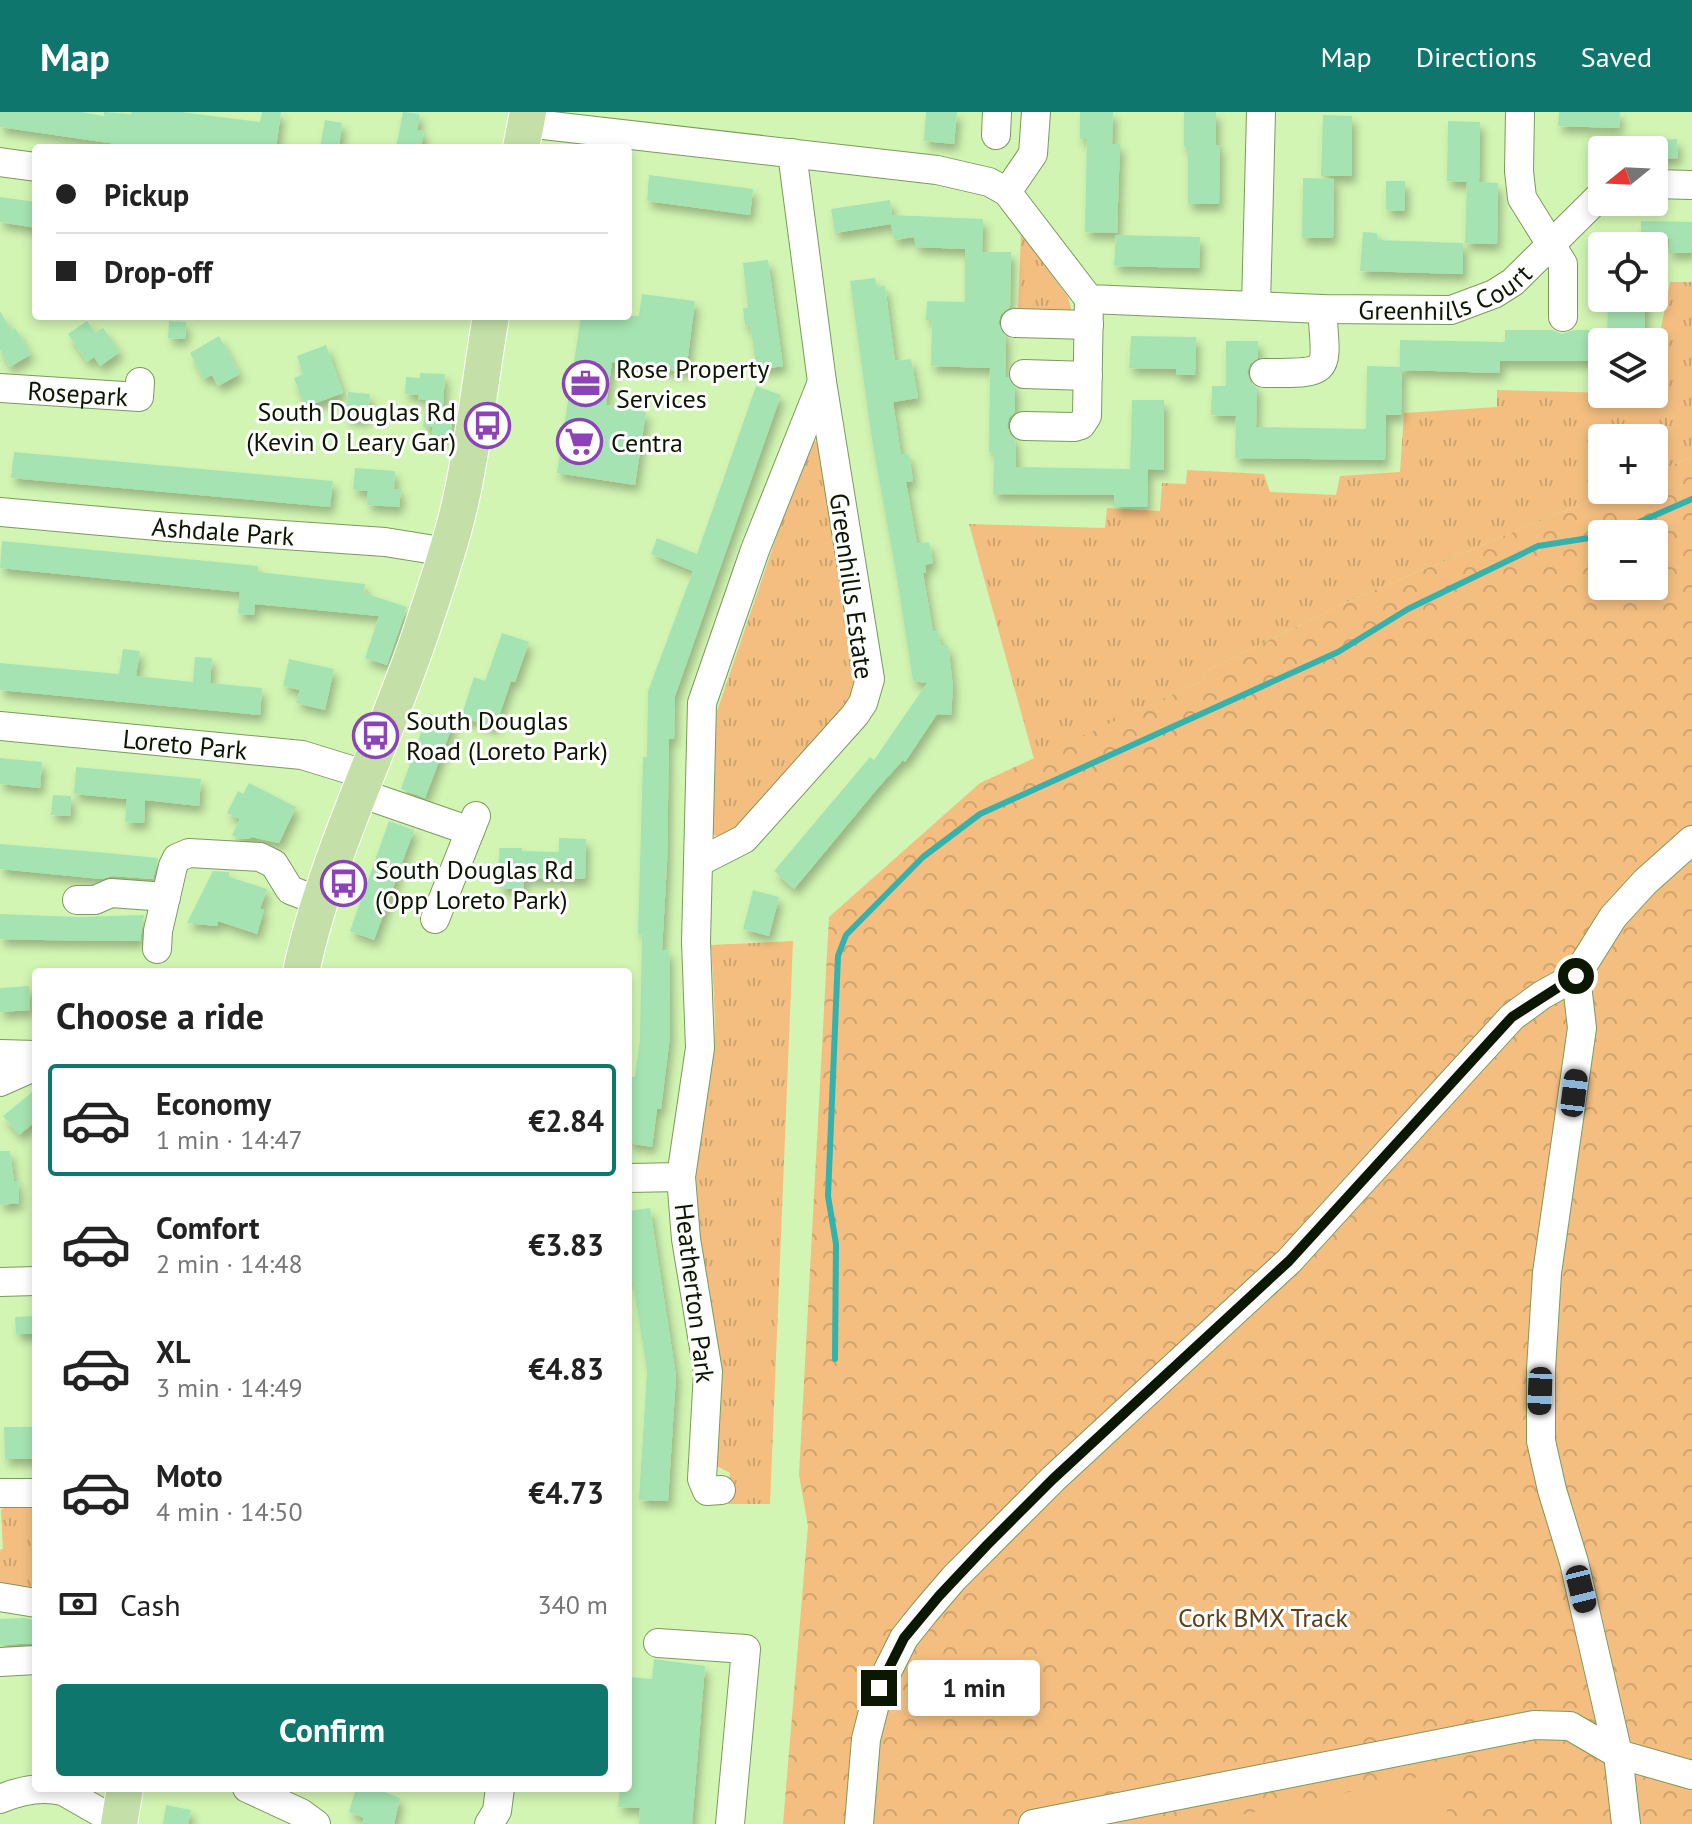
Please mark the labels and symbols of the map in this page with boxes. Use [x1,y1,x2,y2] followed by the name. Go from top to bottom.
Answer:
[1588,136,1668,216] north arrow
[1358,257,1538,327] street label: Greenhills Court
[616,352,769,415] place label: Rose Property Services
[561,359,609,407] office icon: Rose Property Services
[27,373,130,413] street label: Rosepark
[246,395,456,458] place label: South Douglas Rd (Kevin O Leary Gar)
[463,402,511,450] bus stop icon: South Douglas Rd (Kevin O Leary Gar)
[556,418,604,466] supermarket icon: Centra
[611,426,683,459] place label: Centra
[823,491,881,681] street label: Greenhills Estate
[150,509,296,552] street label: Ashdale Park
[406,704,608,767] place label: South Douglas Road (Loreto Park)
[351,711,399,759] bus stop icon: South Douglas Road (Loreto Park)
[121,721,250,766] street label: Loreto Park
[375,853,573,916] place label: South Douglas Rd (Opp Loreto Park)
[320,860,368,908] bus stop icon: South Douglas Rd (Opp Loreto Park)
[1558,958,1594,994] route start
[1559,1068,1589,1118] car
[668,1201,722,1385] street label: Heatherton Park
[1527,1367,1553,1415] car
[1564,1563,1598,1615] car
[1178,1601,1349,1634] park label: Cork BMX Track
[907,1660,1039,1716] callout: 1 min
[861,1670,897,1706] route end

